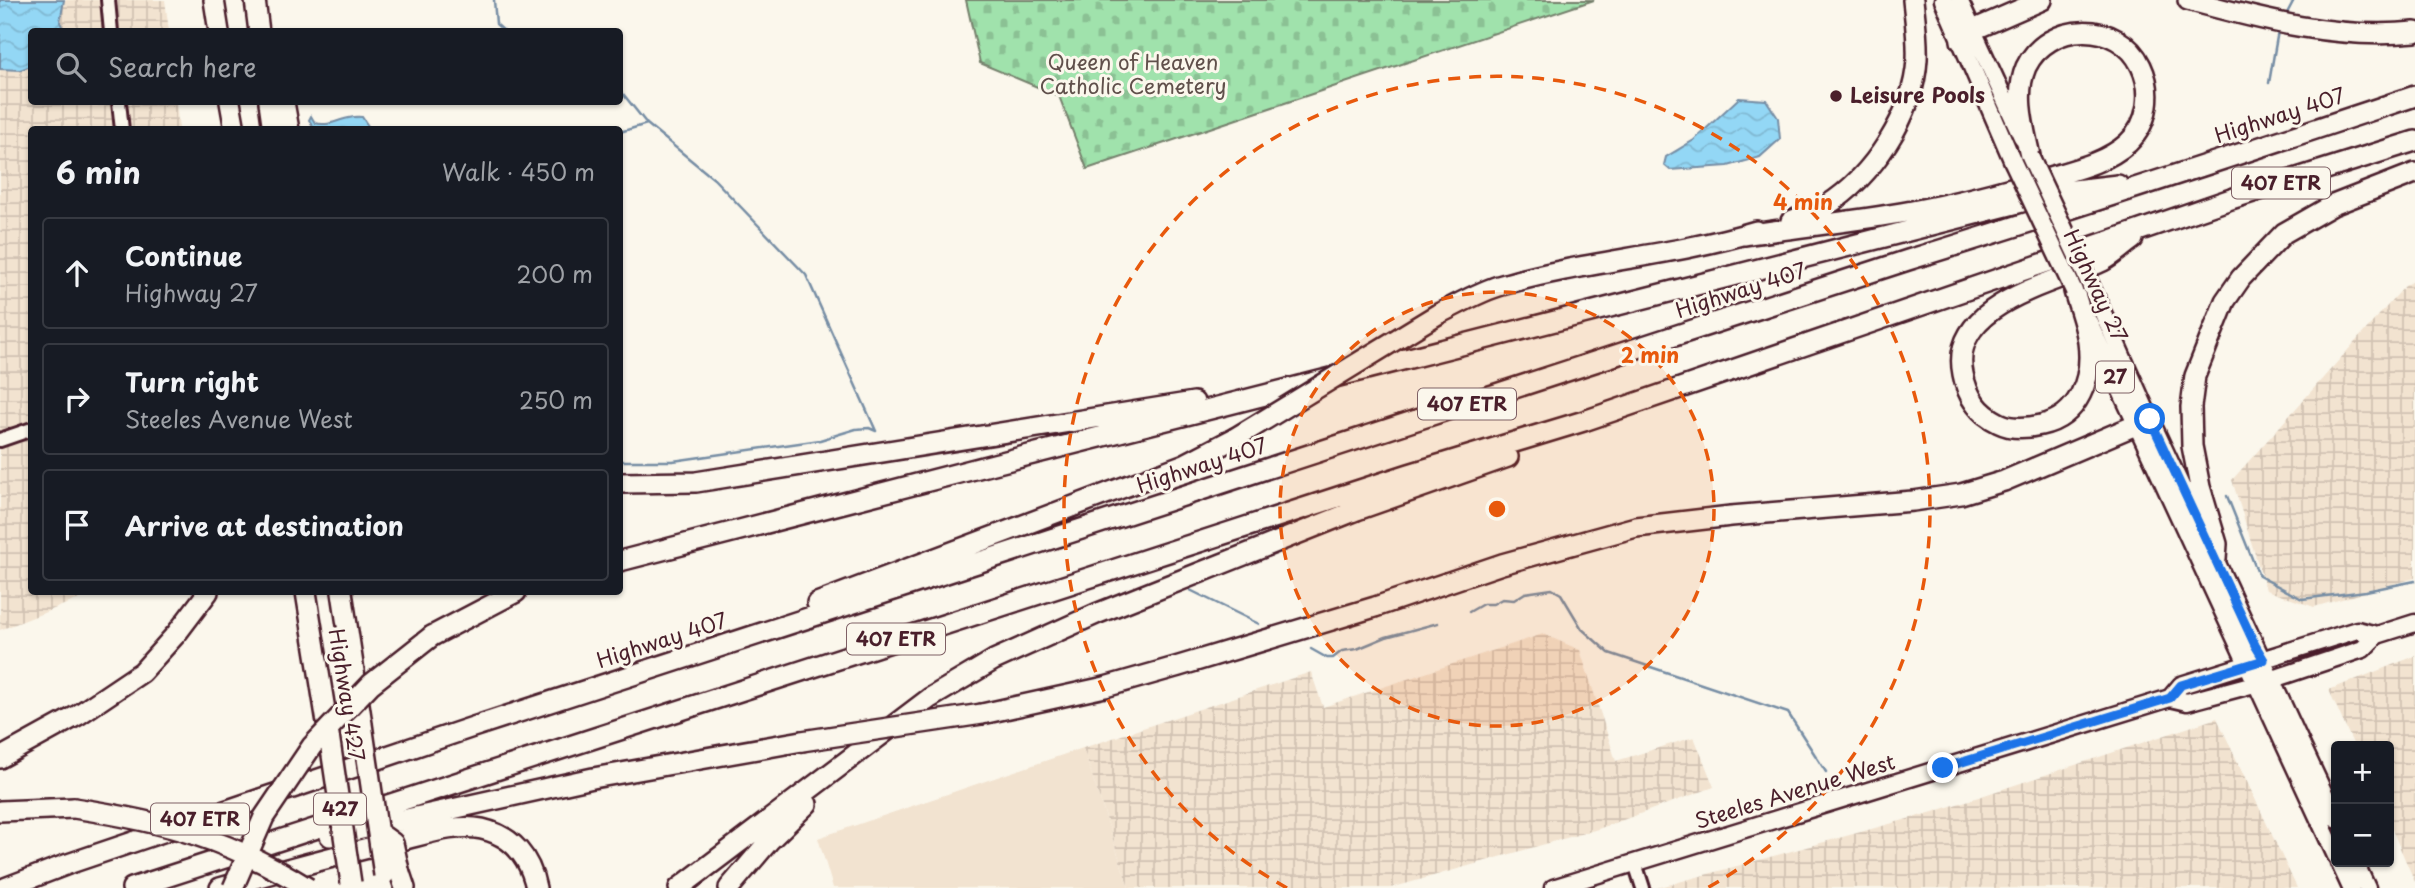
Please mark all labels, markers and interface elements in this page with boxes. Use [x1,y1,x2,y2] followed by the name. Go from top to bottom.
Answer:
[28,28,623,105] search box
[1039,45,1227,101] park label: Queen of Heaven Catholic Cemetery
[108,47,257,86] text: Search here
[52,48,90,86] icon: search
[1850,78,1985,110] place label: Leisure Pools
[2210,78,2349,150] street label: Highway 407
[1828,88,1844,104] marker: Leisure Pools
[56,149,141,194] text: 6 min
[442,154,595,189] text: Walk · 450 m
[2232,168,2330,198] road number: 407 ETR
[1773,185,1833,217] text: 4 min
[2057,223,2137,347] street label: Highway 27
[125,236,242,275] text: Continue
[1671,253,1810,325] street label: Highway 407
[58,254,96,292] icon: ahead
[516,256,593,291] text: 200 m
[125,275,258,310] text: Highway 27
[1621,338,1679,370] text: 2 min
[125,362,259,401] text: Turn right
[2096,362,2134,392] road number: 27
[58,380,96,418] icon: right
[519,382,593,417] text: 250 m
[1418,388,1516,420] road number: 407 ETR
[125,401,353,436] text: Steeles Avenue West
[2134,403,2165,434] route start
[1132,428,1271,500] street label: Highway 407
[1485,497,1509,521] centre of rings
[58,506,96,544] icon: arrive
[125,506,404,545] text: Arrive at destination
[592,603,731,675] street label: Highway 407
[847,624,945,654] road number: 407 ETR
[322,626,374,763] street label: Highway 427
[2331,741,2394,867] map controls
[2331,741,2394,804] button: +
[1690,744,1898,836] street label: Steeles Avenue West
[1927,752,1958,783] route end
[314,794,366,824] road number: 427
[151,804,249,834] road number: 407 ETR
[2331,804,2394,867] button: −

